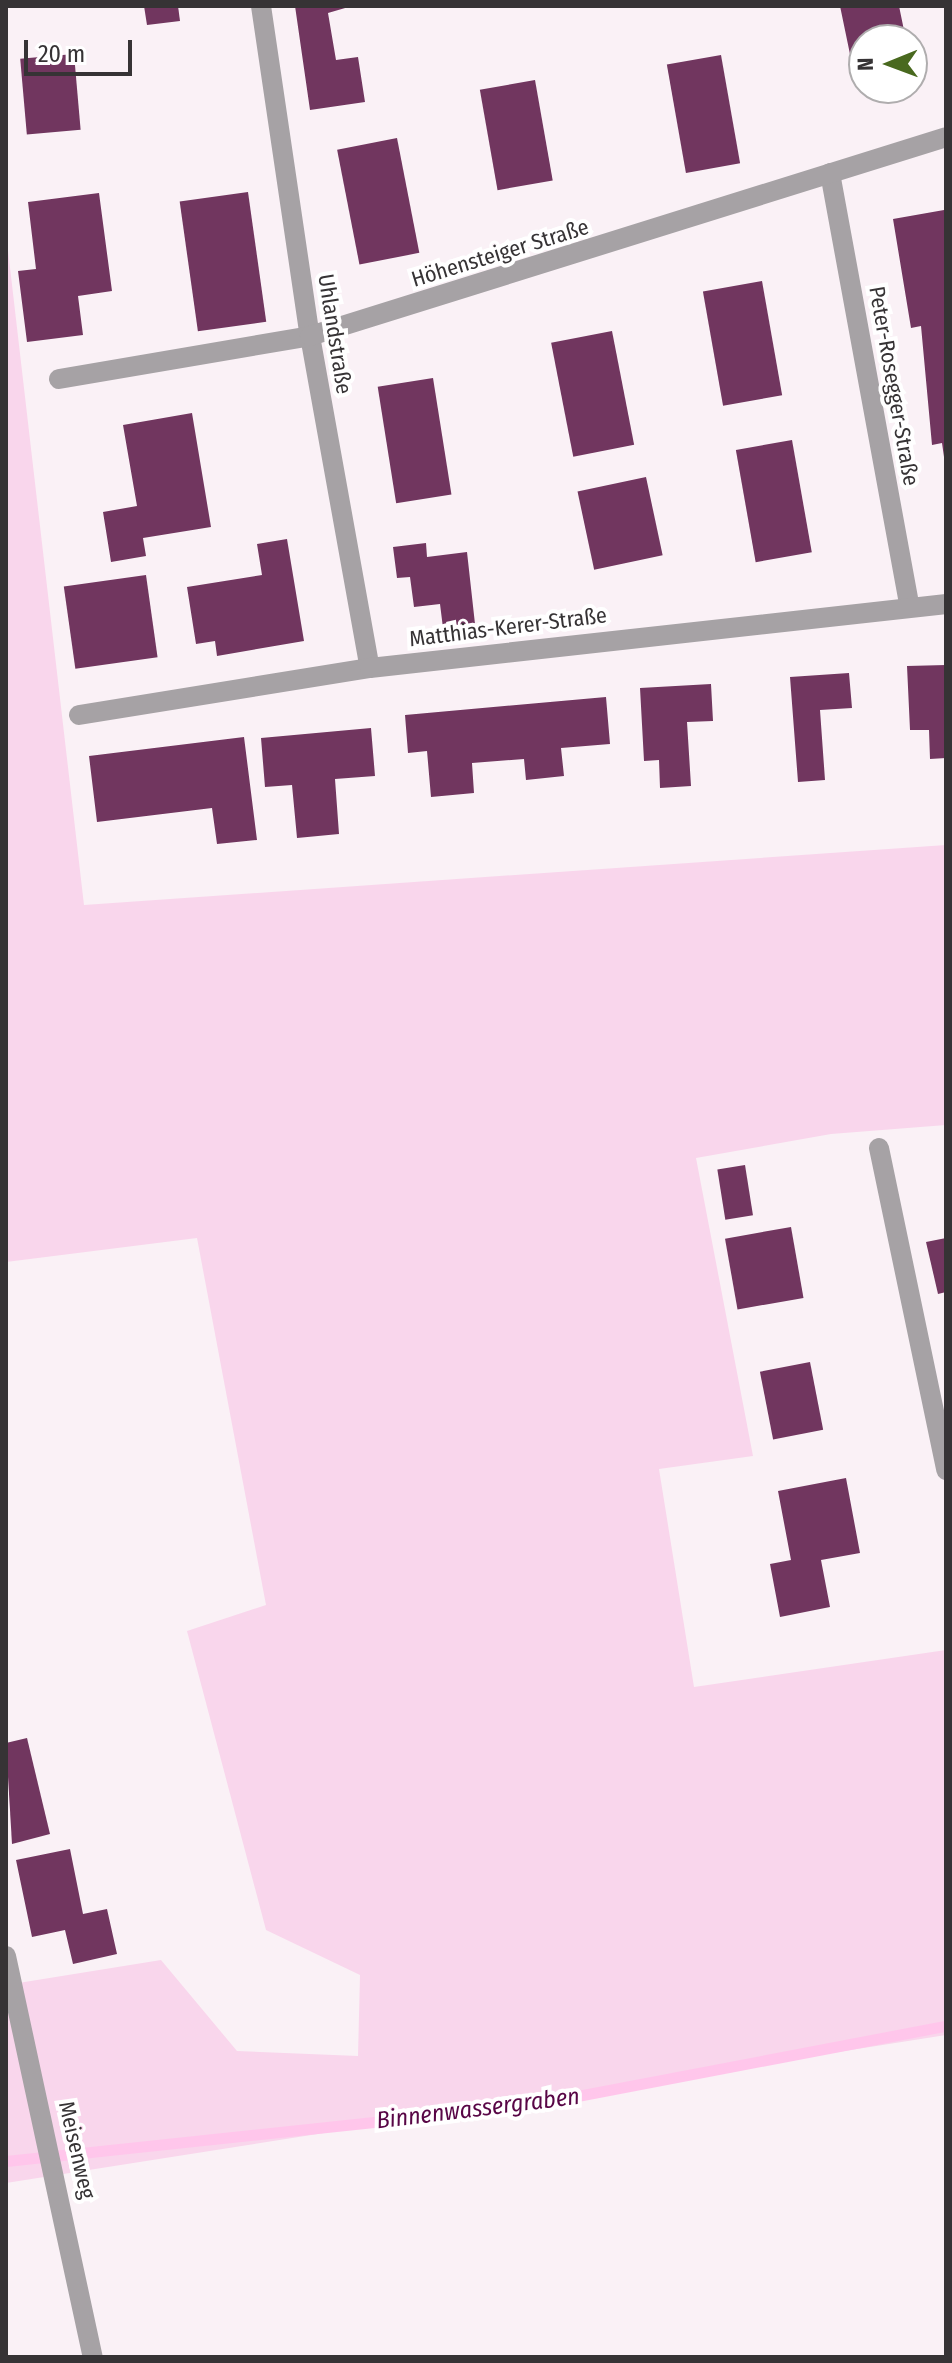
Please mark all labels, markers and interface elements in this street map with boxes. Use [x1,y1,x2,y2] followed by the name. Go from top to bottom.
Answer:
[28,24,136,74] scale bar
[848,24,928,104] north arrow
[38,40,85,68] text: 20 m
[852,58,879,71] text: N
[408,213,592,293] street label: Höhensteiger Straße
[312,272,358,396] street label: Uhlandstraße
[863,284,925,488] street label: Peter-Rosegger-Straße
[408,602,608,652] street label: Matthias-Kerer-Straße
[375,2082,581,2136] water label: Binnenwassergraben
[53,2099,101,2201] street label: Meisenweg

